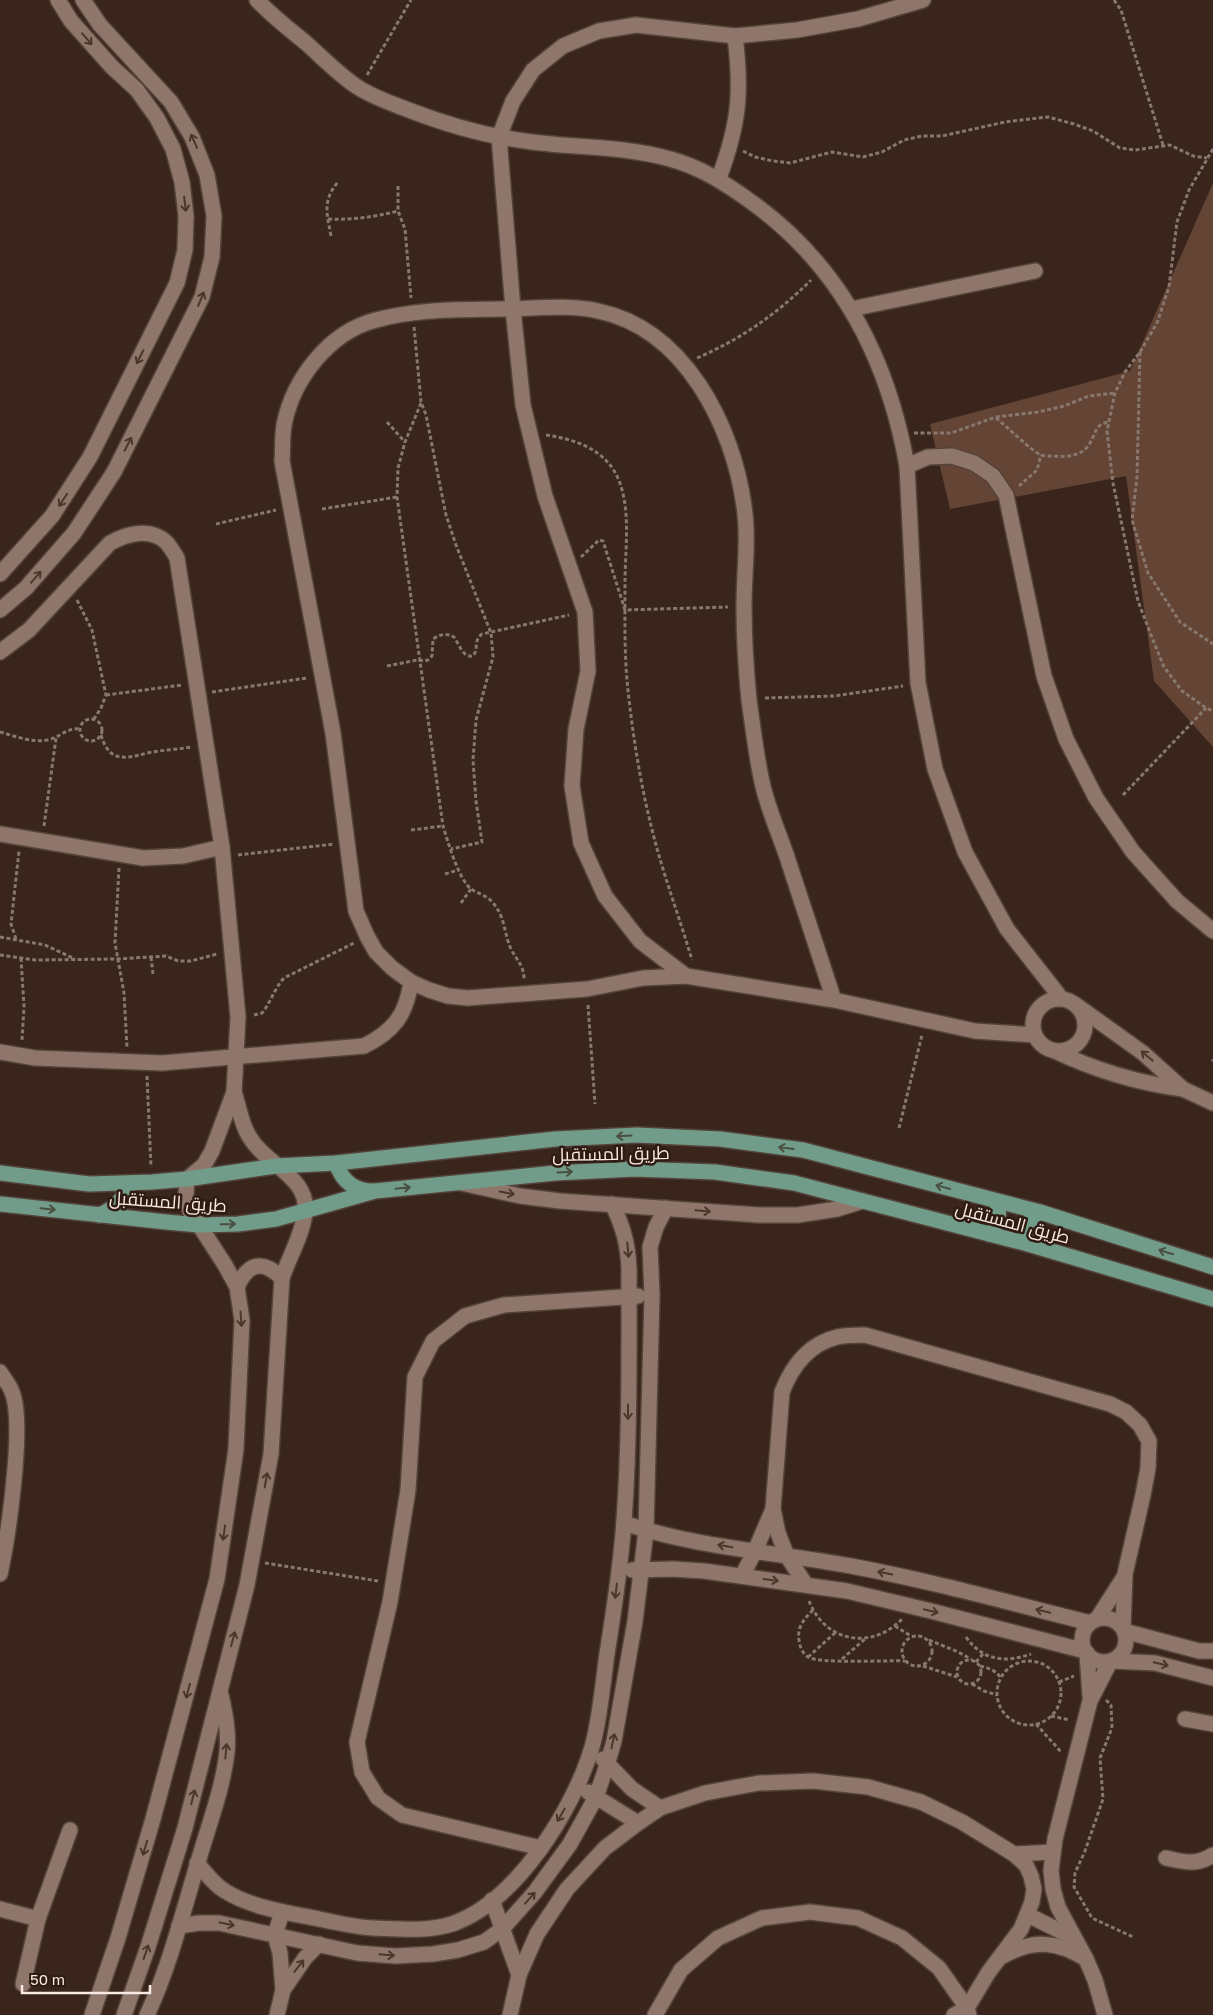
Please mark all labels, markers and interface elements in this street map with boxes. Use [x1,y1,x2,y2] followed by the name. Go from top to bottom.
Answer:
[82,32,93,45] one-way arrow
[188,134,198,149] one-way arrow
[180,196,190,212] one-way arrow
[196,292,206,307] one-way arrow
[135,349,144,364] one-way arrow
[124,437,133,452] one-way arrow
[58,492,68,506] one-way arrow
[30,571,41,584] one-way arrow
[1140,1051,1153,1062] one-way arrow
[616,1131,632,1140] one-way arrow
[552,1141,670,1167] street label: طريق المستقبل
[778,1143,794,1153] one-way arrow
[557,1168,573,1177] one-way arrow
[936,1182,952,1191] one-way arrow
[395,1184,411,1193] one-way arrow
[108,1186,227,1218] street label: طريق المستقبل
[498,1189,514,1199] one-way arrow
[953,1196,1073,1250] street label: طريق المستقبل
[40,1204,56,1214] one-way arrow
[695,1206,711,1215] one-way arrow
[219,1220,235,1229] one-way arrow
[623,1241,633,1257] one-way arrow
[1159,1247,1175,1256] one-way arrow
[236,1311,245,1327] one-way arrow
[623,1404,633,1420] one-way arrow
[262,1473,272,1489] one-way arrow
[219,1524,229,1540] one-way arrow
[717,1540,733,1550] one-way arrow
[877,1568,893,1577] one-way arrow
[763,1576,779,1586] one-way arrow
[611,1583,621,1599] one-way arrow
[1035,1606,1051,1615] one-way arrow
[922,1607,938,1616] one-way arrow
[229,1632,238,1648] one-way arrow
[1152,1660,1168,1670] one-way arrow
[183,1683,192,1699] one-way arrow
[609,1733,618,1749] one-way arrow
[222,1744,231,1760] one-way arrow
[188,1789,198,1805] one-way arrow
[556,1808,566,1822] one-way arrow
[139,1839,149,1855] one-way arrow
[524,1892,536,1905] one-way arrow
[219,1920,235,1930] one-way arrow
[142,1945,151,1961] one-way arrow
[378,1950,394,1960] one-way arrow
[294,1960,305,1973] one-way arrow
[22,1962,150,1994] scale bar
[30,1970,65,1988] text: 50 m

